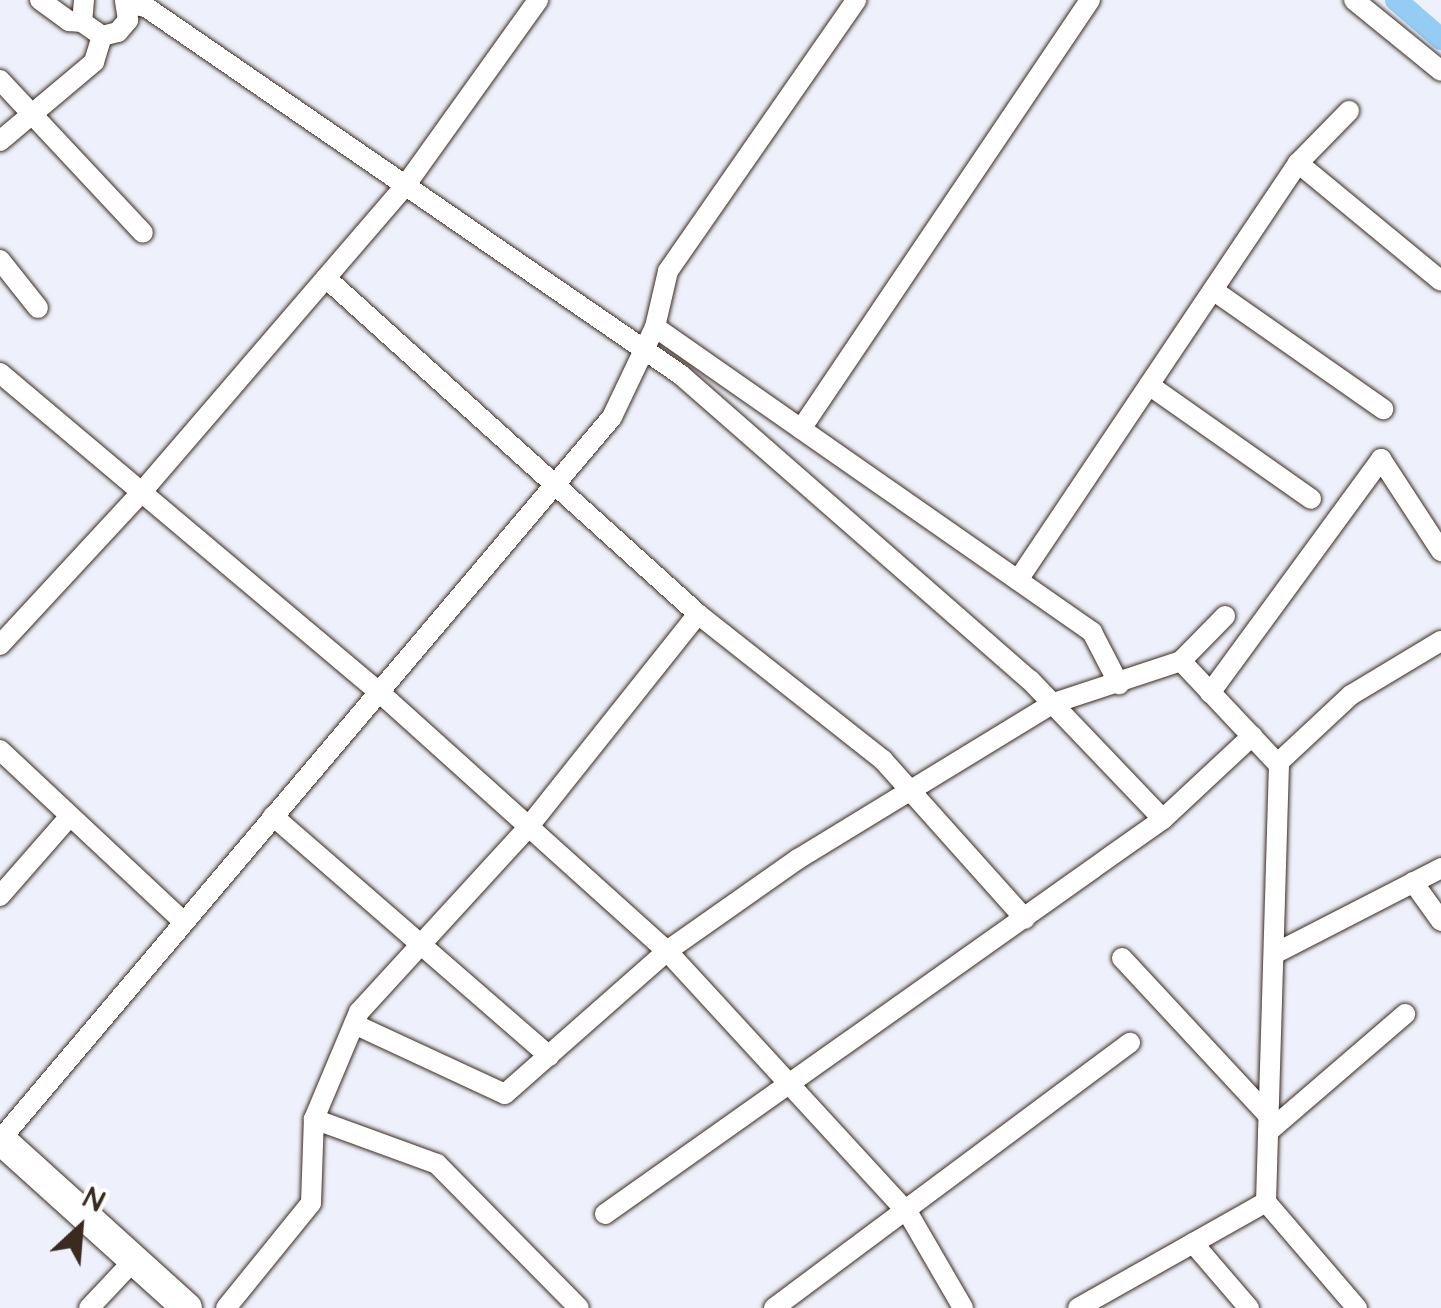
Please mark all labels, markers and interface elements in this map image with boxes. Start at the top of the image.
north arrow [30,1178,130,1278]
text: N [77,1179,110,1222]

